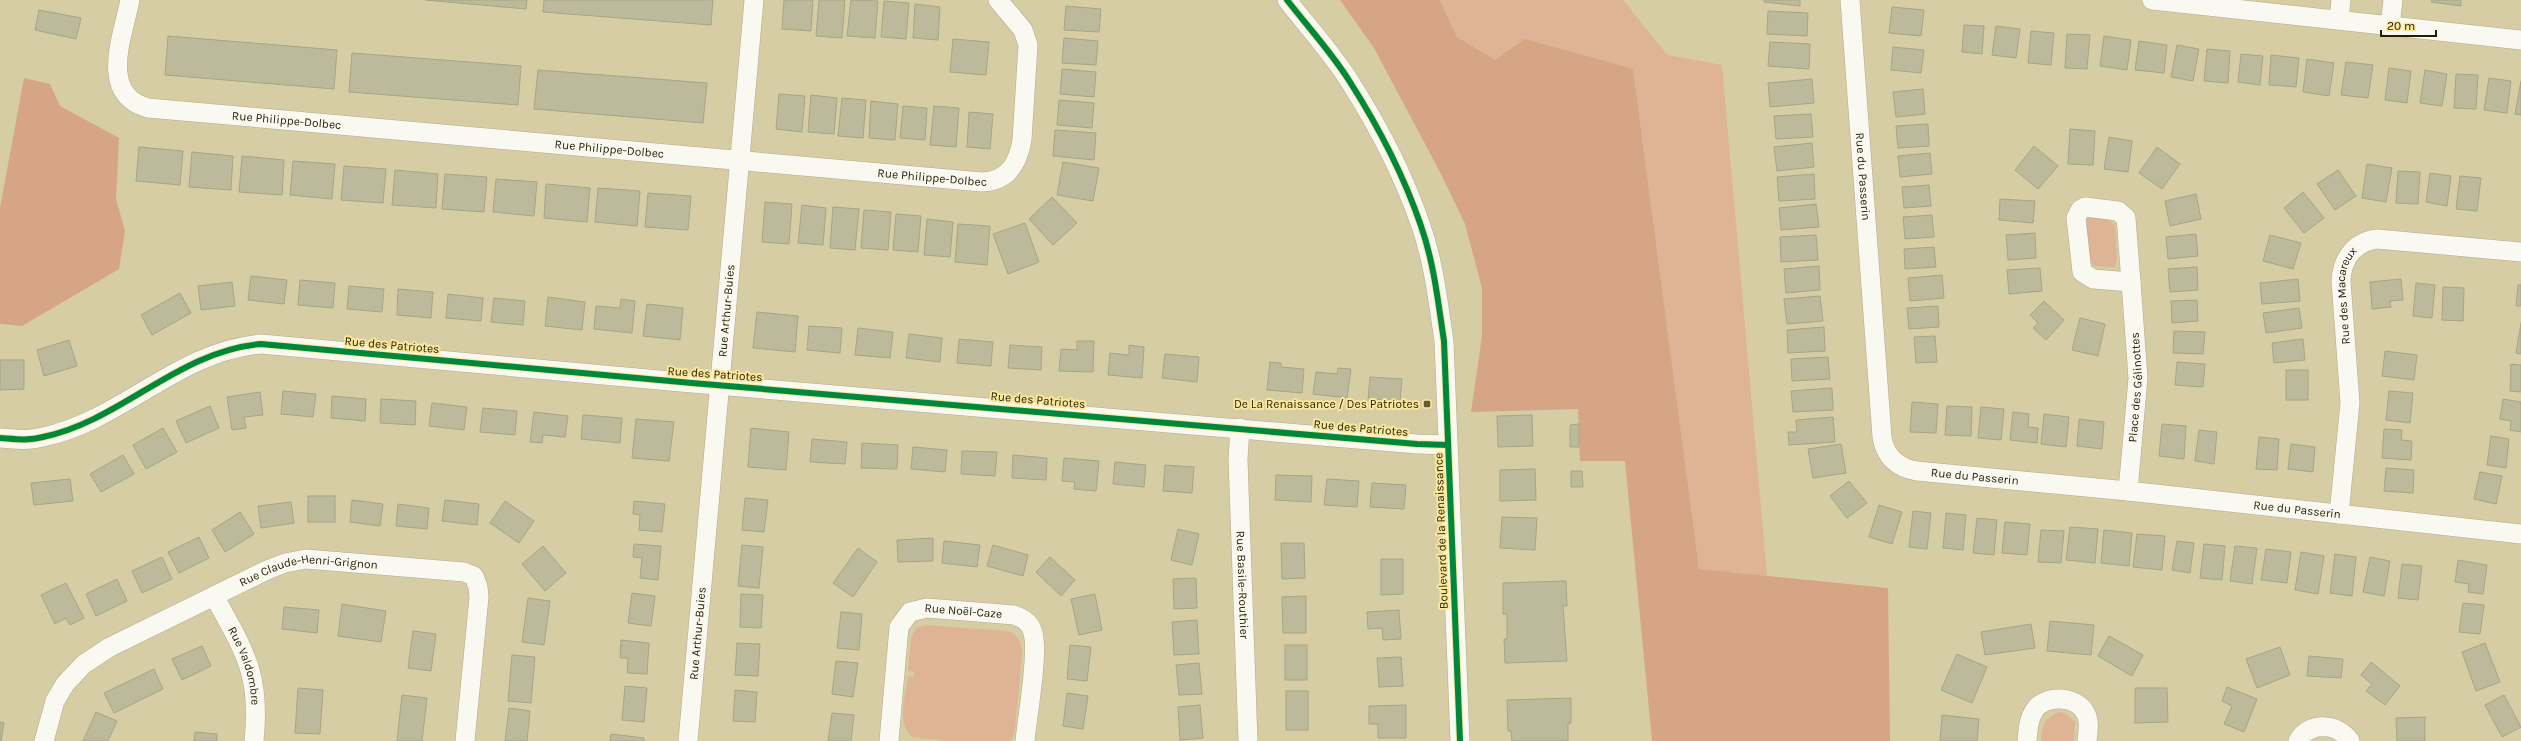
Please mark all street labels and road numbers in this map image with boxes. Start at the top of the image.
street label: Rue Philippe-Dolbec [231,108,342,132]
street label: Rue du Passerin [1853,132,1873,221]
street label: Rue Philippe-Dolbec [554,137,665,161]
street label: Rue Philippe-Dolbec [877,166,987,189]
street label: Rue des Macareux [2334,244,2360,345]
street label: Rue Arthur-Buies [715,264,737,358]
street label: Place des Gélinottes [2125,332,2145,443]
street label: Rue des Patriotes [344,334,440,356]
street label: Rue des Patriotes [667,364,763,384]
street label: Rue des Patriotes [990,389,1086,411]
street label: Rue des Patriotes [1313,417,1409,439]
street label: Boulevard de la Renaissance [1431,453,1451,609]
street label: Rue du Passerin [1930,465,2019,488]
street label: Rue du Passerin [2253,498,2342,521]
street label: Rue Basile-Routhier [1234,530,1251,640]
street label: Rue Claude-Henri-Grignon [237,552,378,590]
street label: Rue Arthur-Buies [686,586,709,681]
street label: Rue Noël-Caze [924,601,1003,621]
street label: Rue Valdombre [225,624,262,706]

